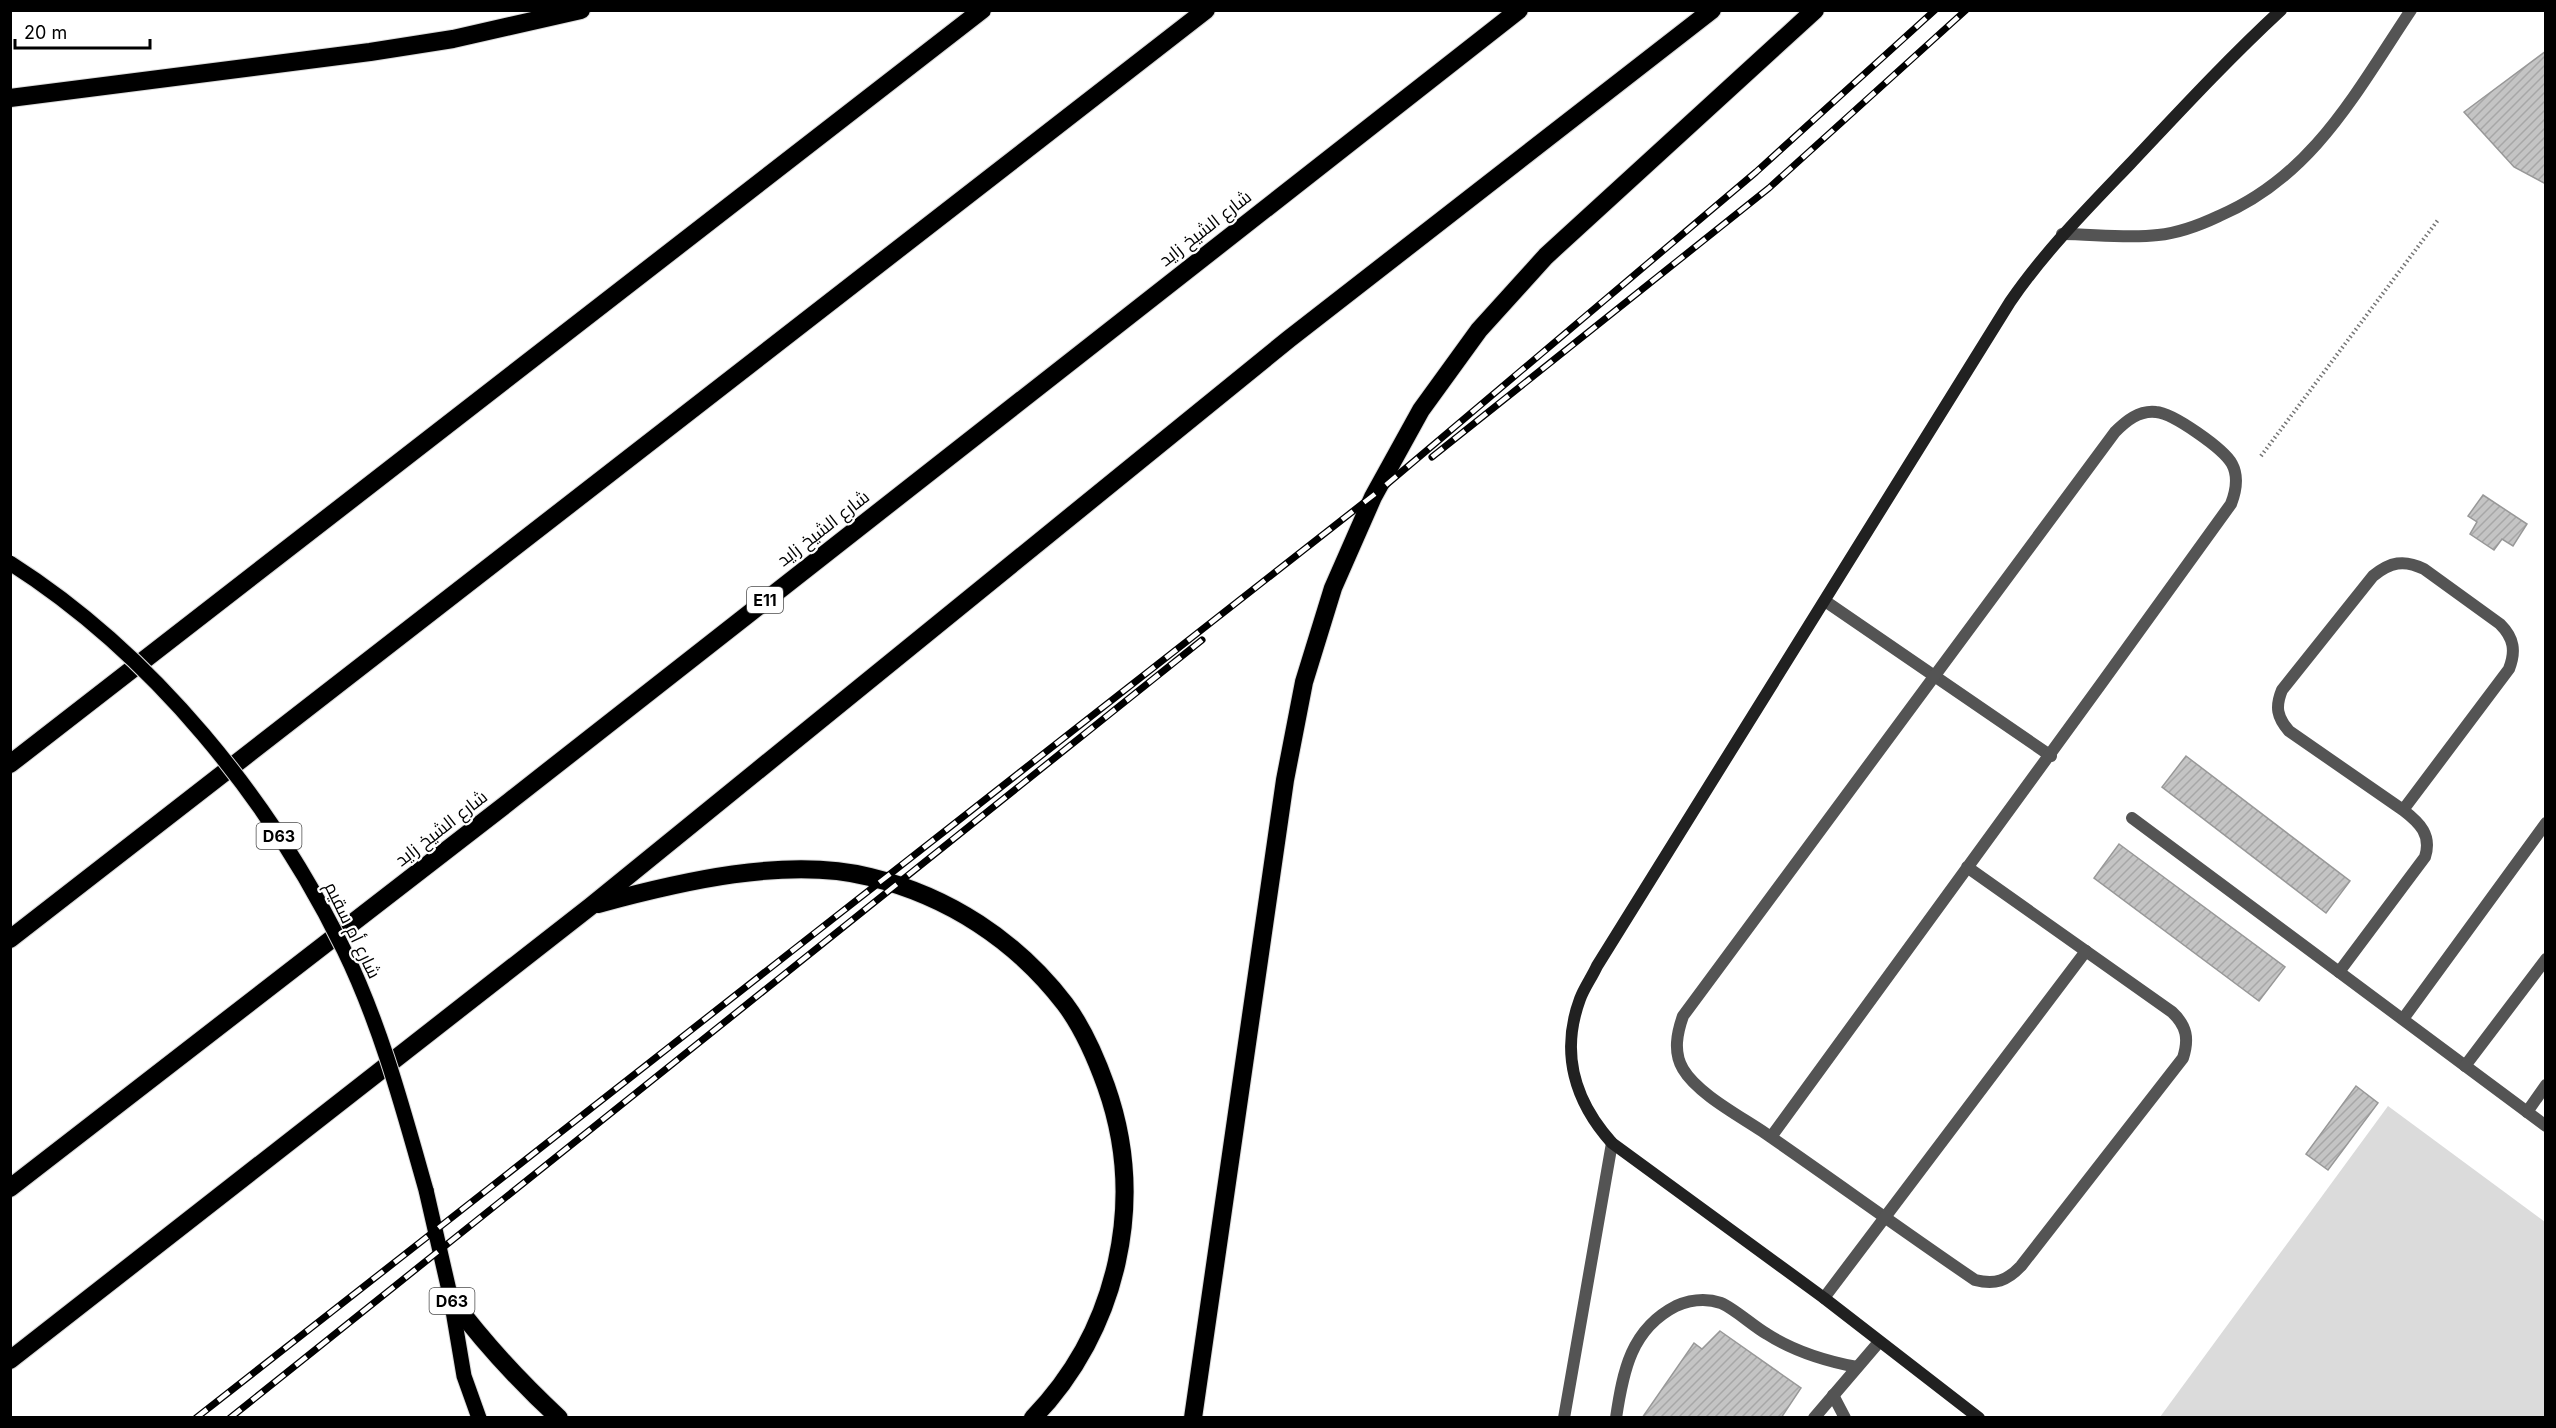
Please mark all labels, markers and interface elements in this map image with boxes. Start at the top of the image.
scale bar [15,12,150,50]
text: 20 m [24,22,67,43]
street label: شارع الشيخ زايد [1155,186,1256,272]
street label: شارع الشيخ زايد [773,486,874,572]
road number: E11 [747,587,783,613]
street label: شارع الشيخ زايد [391,786,492,872]
road number: D63 [256,823,302,849]
street label: شارع أم سقيم [319,878,385,983]
road number: D63 [430,1288,474,1314]

